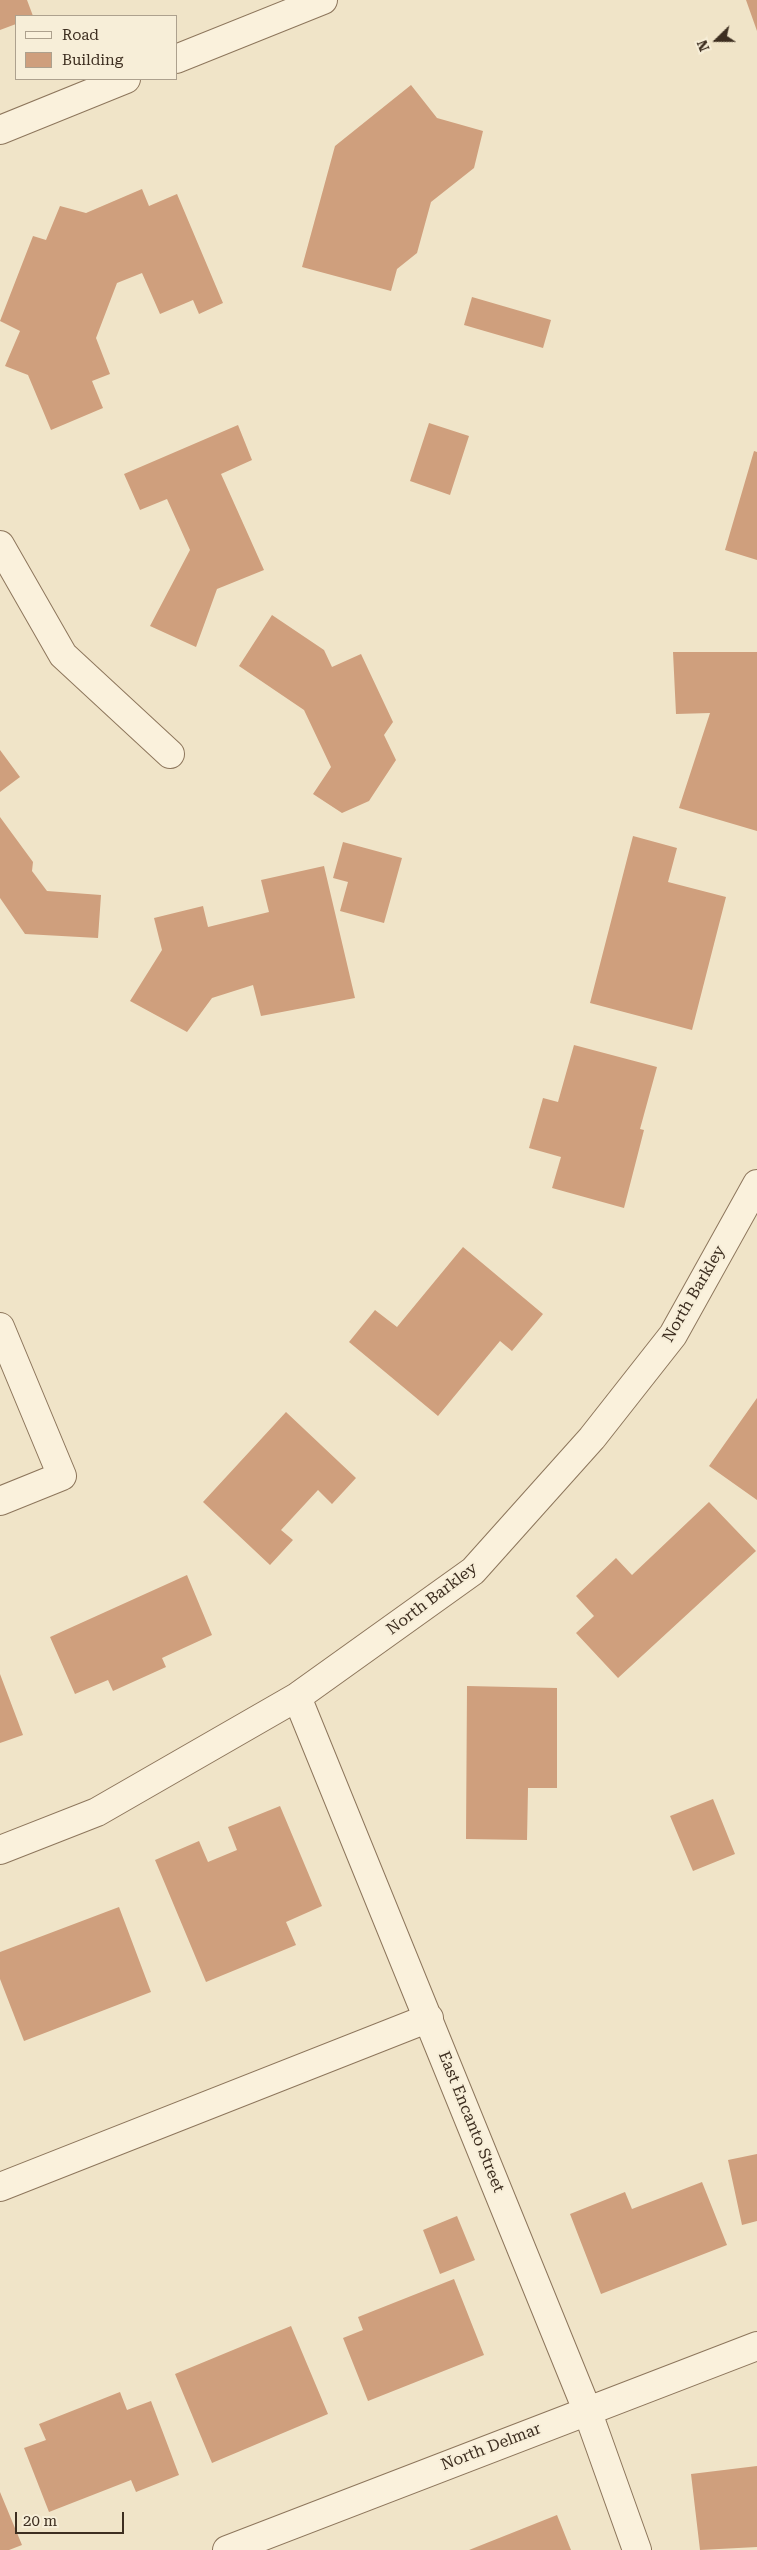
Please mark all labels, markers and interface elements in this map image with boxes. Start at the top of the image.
legend [15,15,178,80]
north arrow [692,15,742,65]
text: Road [62,26,99,44]
text: N [694,38,713,54]
text: Building [62,51,123,69]
street label: North Barkley [659,1242,729,1346]
street label: North Barkley [383,1559,481,1639]
street label: East Encanto Street [434,2049,508,2195]
street label: North Delmar [438,2419,544,2475]
scale bar [18,2502,126,2534]
text: 20 m [23,2512,57,2530]

